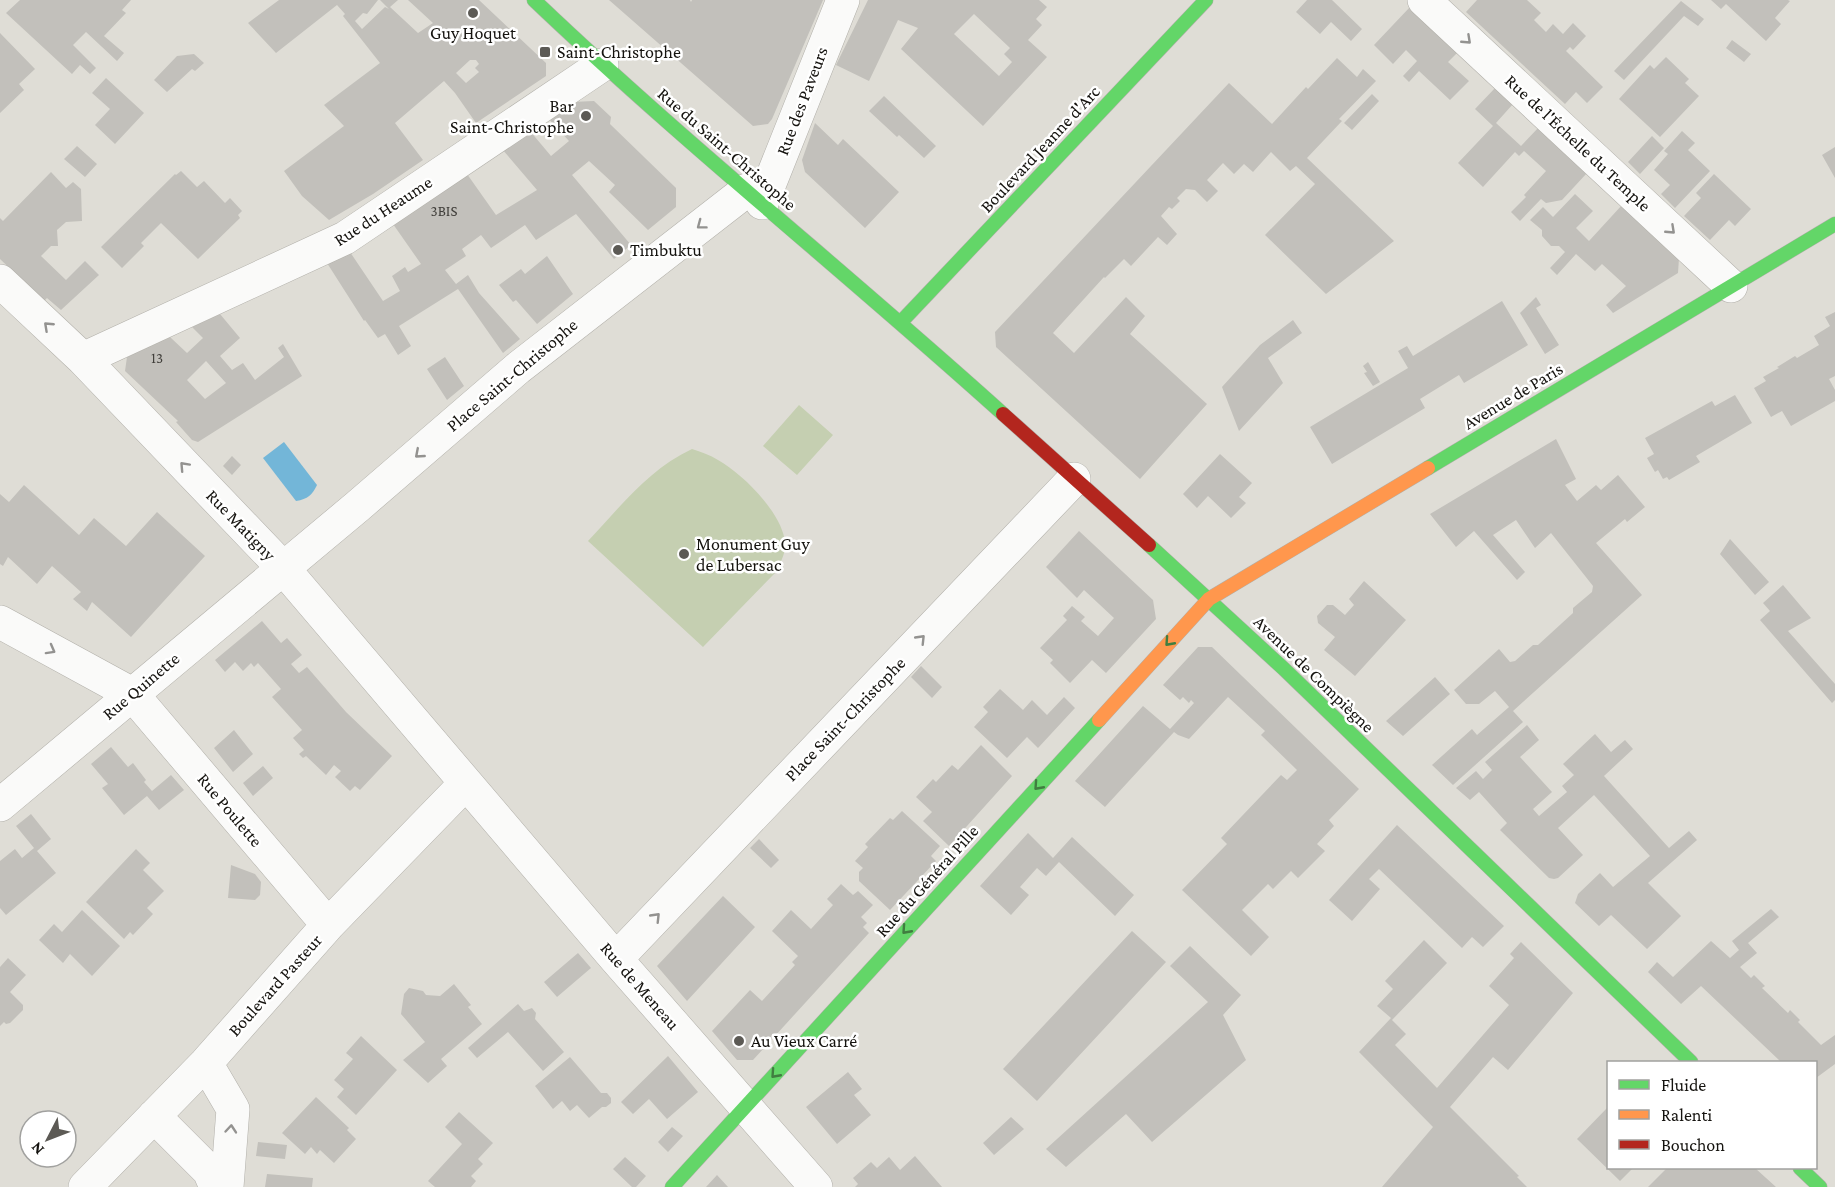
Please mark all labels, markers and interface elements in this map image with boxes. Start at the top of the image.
marker: Guy Hoquet [466,6,480,20]
place label: Guy Hoquet [430,23,517,43]
one-way arrow [1460,33,1471,44]
place label: Saint-Christophe [557,42,681,62]
street label: Rue des Paveurs [772,44,832,158]
marker: Saint-Christophe [538,45,552,59]
street label: Rue de l'Échelle du Temple [1501,70,1655,216]
street label: Boulevard Jeanne d'Arc [976,81,1104,216]
street label: Rue du Saint-Christophe [654,83,800,215]
place label: Bar Saint-Christophe [450,96,575,137]
marker: Bar Saint-Christophe [579,109,593,123]
street label: Rue du Heaume [330,172,436,250]
house number: 3BIS [431,203,457,219]
one-way arrow [696,218,707,229]
one-way arrow [1664,223,1675,234]
place label: Timbuktu [630,240,702,260]
marker: Timbuktu [611,243,625,257]
street label: Place Saint-Christophe [443,314,582,436]
one-way arrow [44,322,55,333]
house number: 13 [151,350,163,366]
street label: Avenue de Paris [1460,358,1566,434]
one-way arrow [415,447,426,458]
one-way arrow [180,462,191,472]
street label: Rue Matigny [202,485,280,565]
place label: Monument Guy de Lubersac [696,534,810,575]
marker: Monument Guy de Lubersac [677,547,691,561]
street label: Avenue de Compiègne [1250,611,1378,737]
one-way arrow [914,635,925,646]
one-way arrow [1165,636,1176,646]
one-way arrow [45,643,56,655]
street label: Rue Quinette [98,648,184,724]
street label: Place Saint-Christophe [781,653,909,785]
street label: Rue Poulette [193,769,267,851]
one-way arrow [1034,780,1045,790]
street label: Rue du Général Pille [872,821,982,941]
one-way arrow [649,913,660,924]
one-way arrow [902,923,913,934]
street label: Boulevard Pasteur [224,930,326,1040]
street label: Rue de Meneau [596,938,684,1034]
place label: Au Vieux Carré [751,1031,857,1051]
marker: Au Vieux Carré [732,1034,746,1048]
legend [1607,1061,1817,1169]
one-way arrow [771,1067,782,1078]
text: Fluide [1661,1075,1706,1095]
text: Ralenti [1661,1105,1712,1125]
north arrow [18,1109,78,1169]
one-way arrow [225,1124,238,1133]
text: Bouchon [1661,1135,1725,1155]
text: N [27,1139,47,1158]

